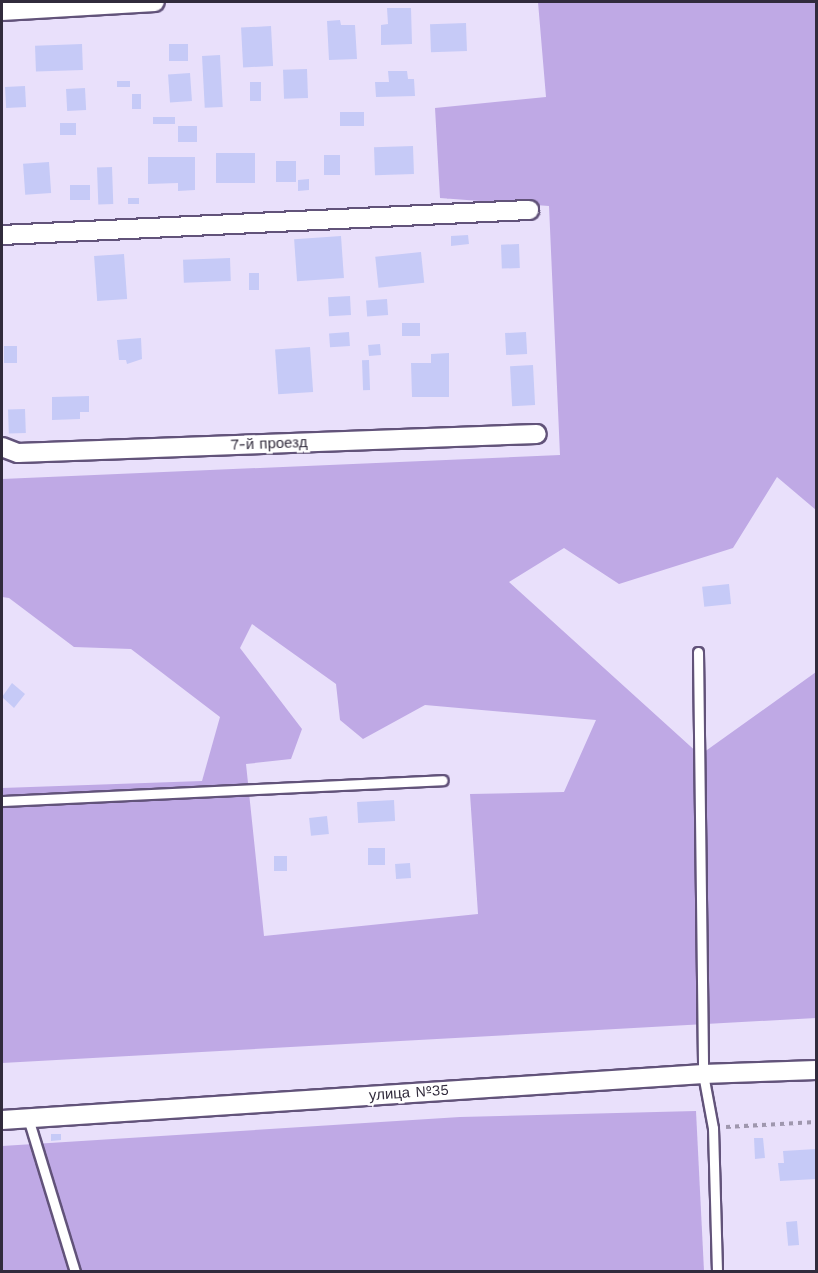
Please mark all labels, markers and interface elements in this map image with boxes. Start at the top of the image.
street label: 7-й проезд [230,434,308,454]
street label: улица №35 [368,1081,450,1105]

